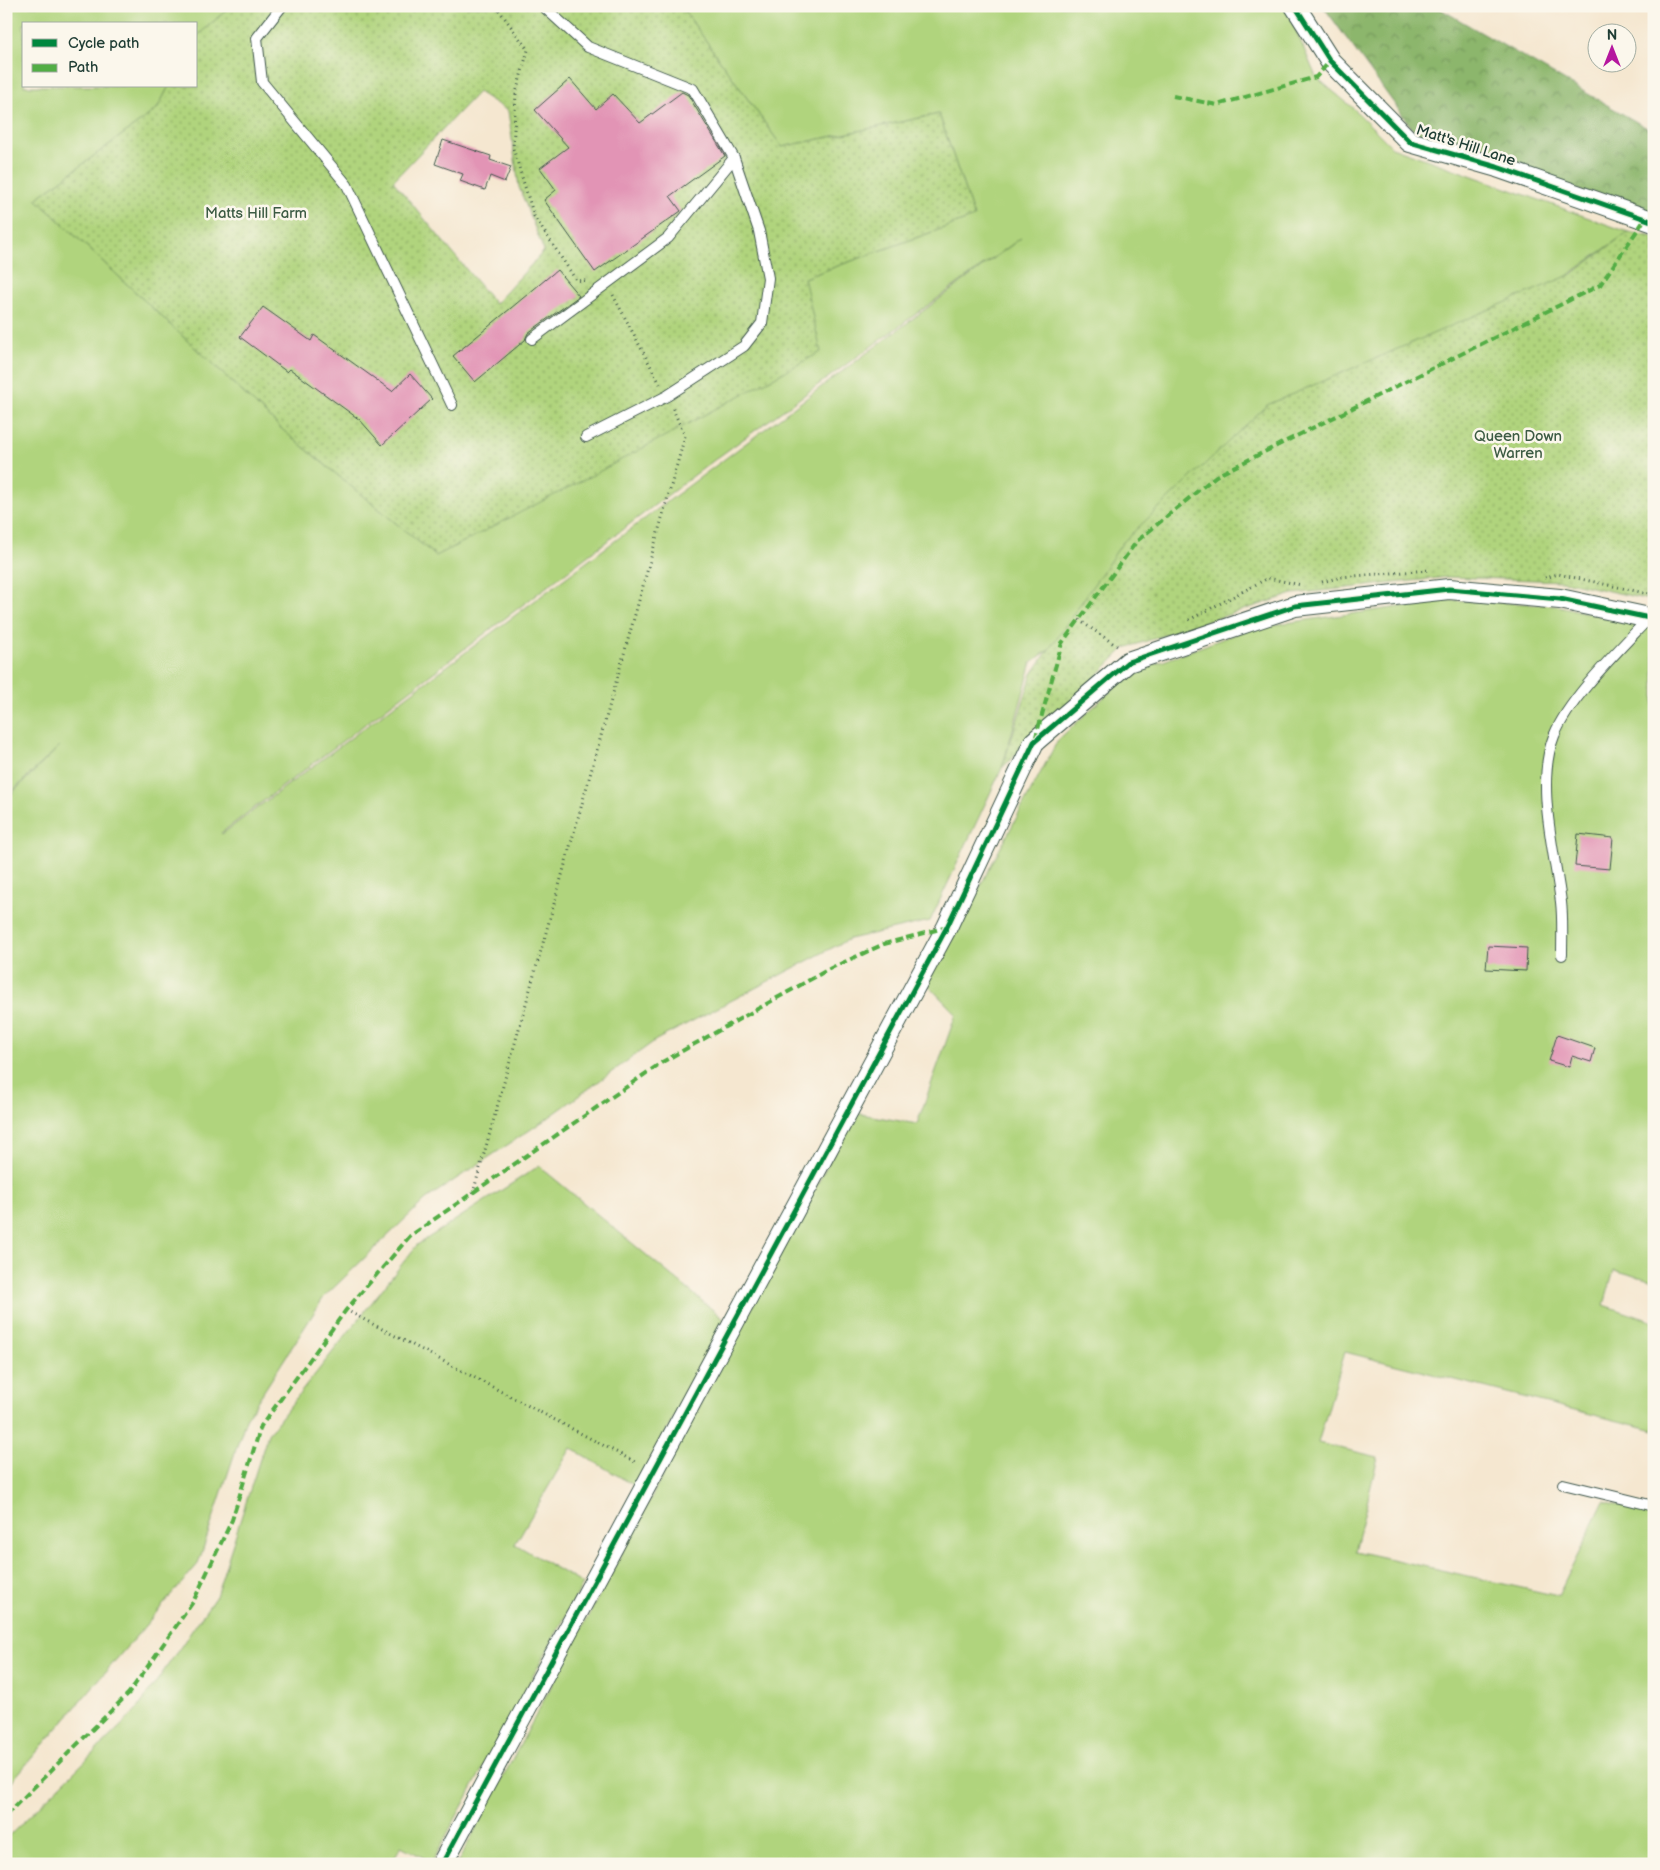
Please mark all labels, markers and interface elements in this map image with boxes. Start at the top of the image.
legend [22,22,198,88]
north arrow [1588,22,1638,72]
text: N [1607,27,1617,44]
text: Cycle path [68,34,139,53]
text: Path [68,58,98,77]
street label: Matt's Hill Lane [1414,120,1518,171]
park label: Matts Hill Farm [205,204,307,223]
park label: Queen Down Warren [1474,427,1562,463]

